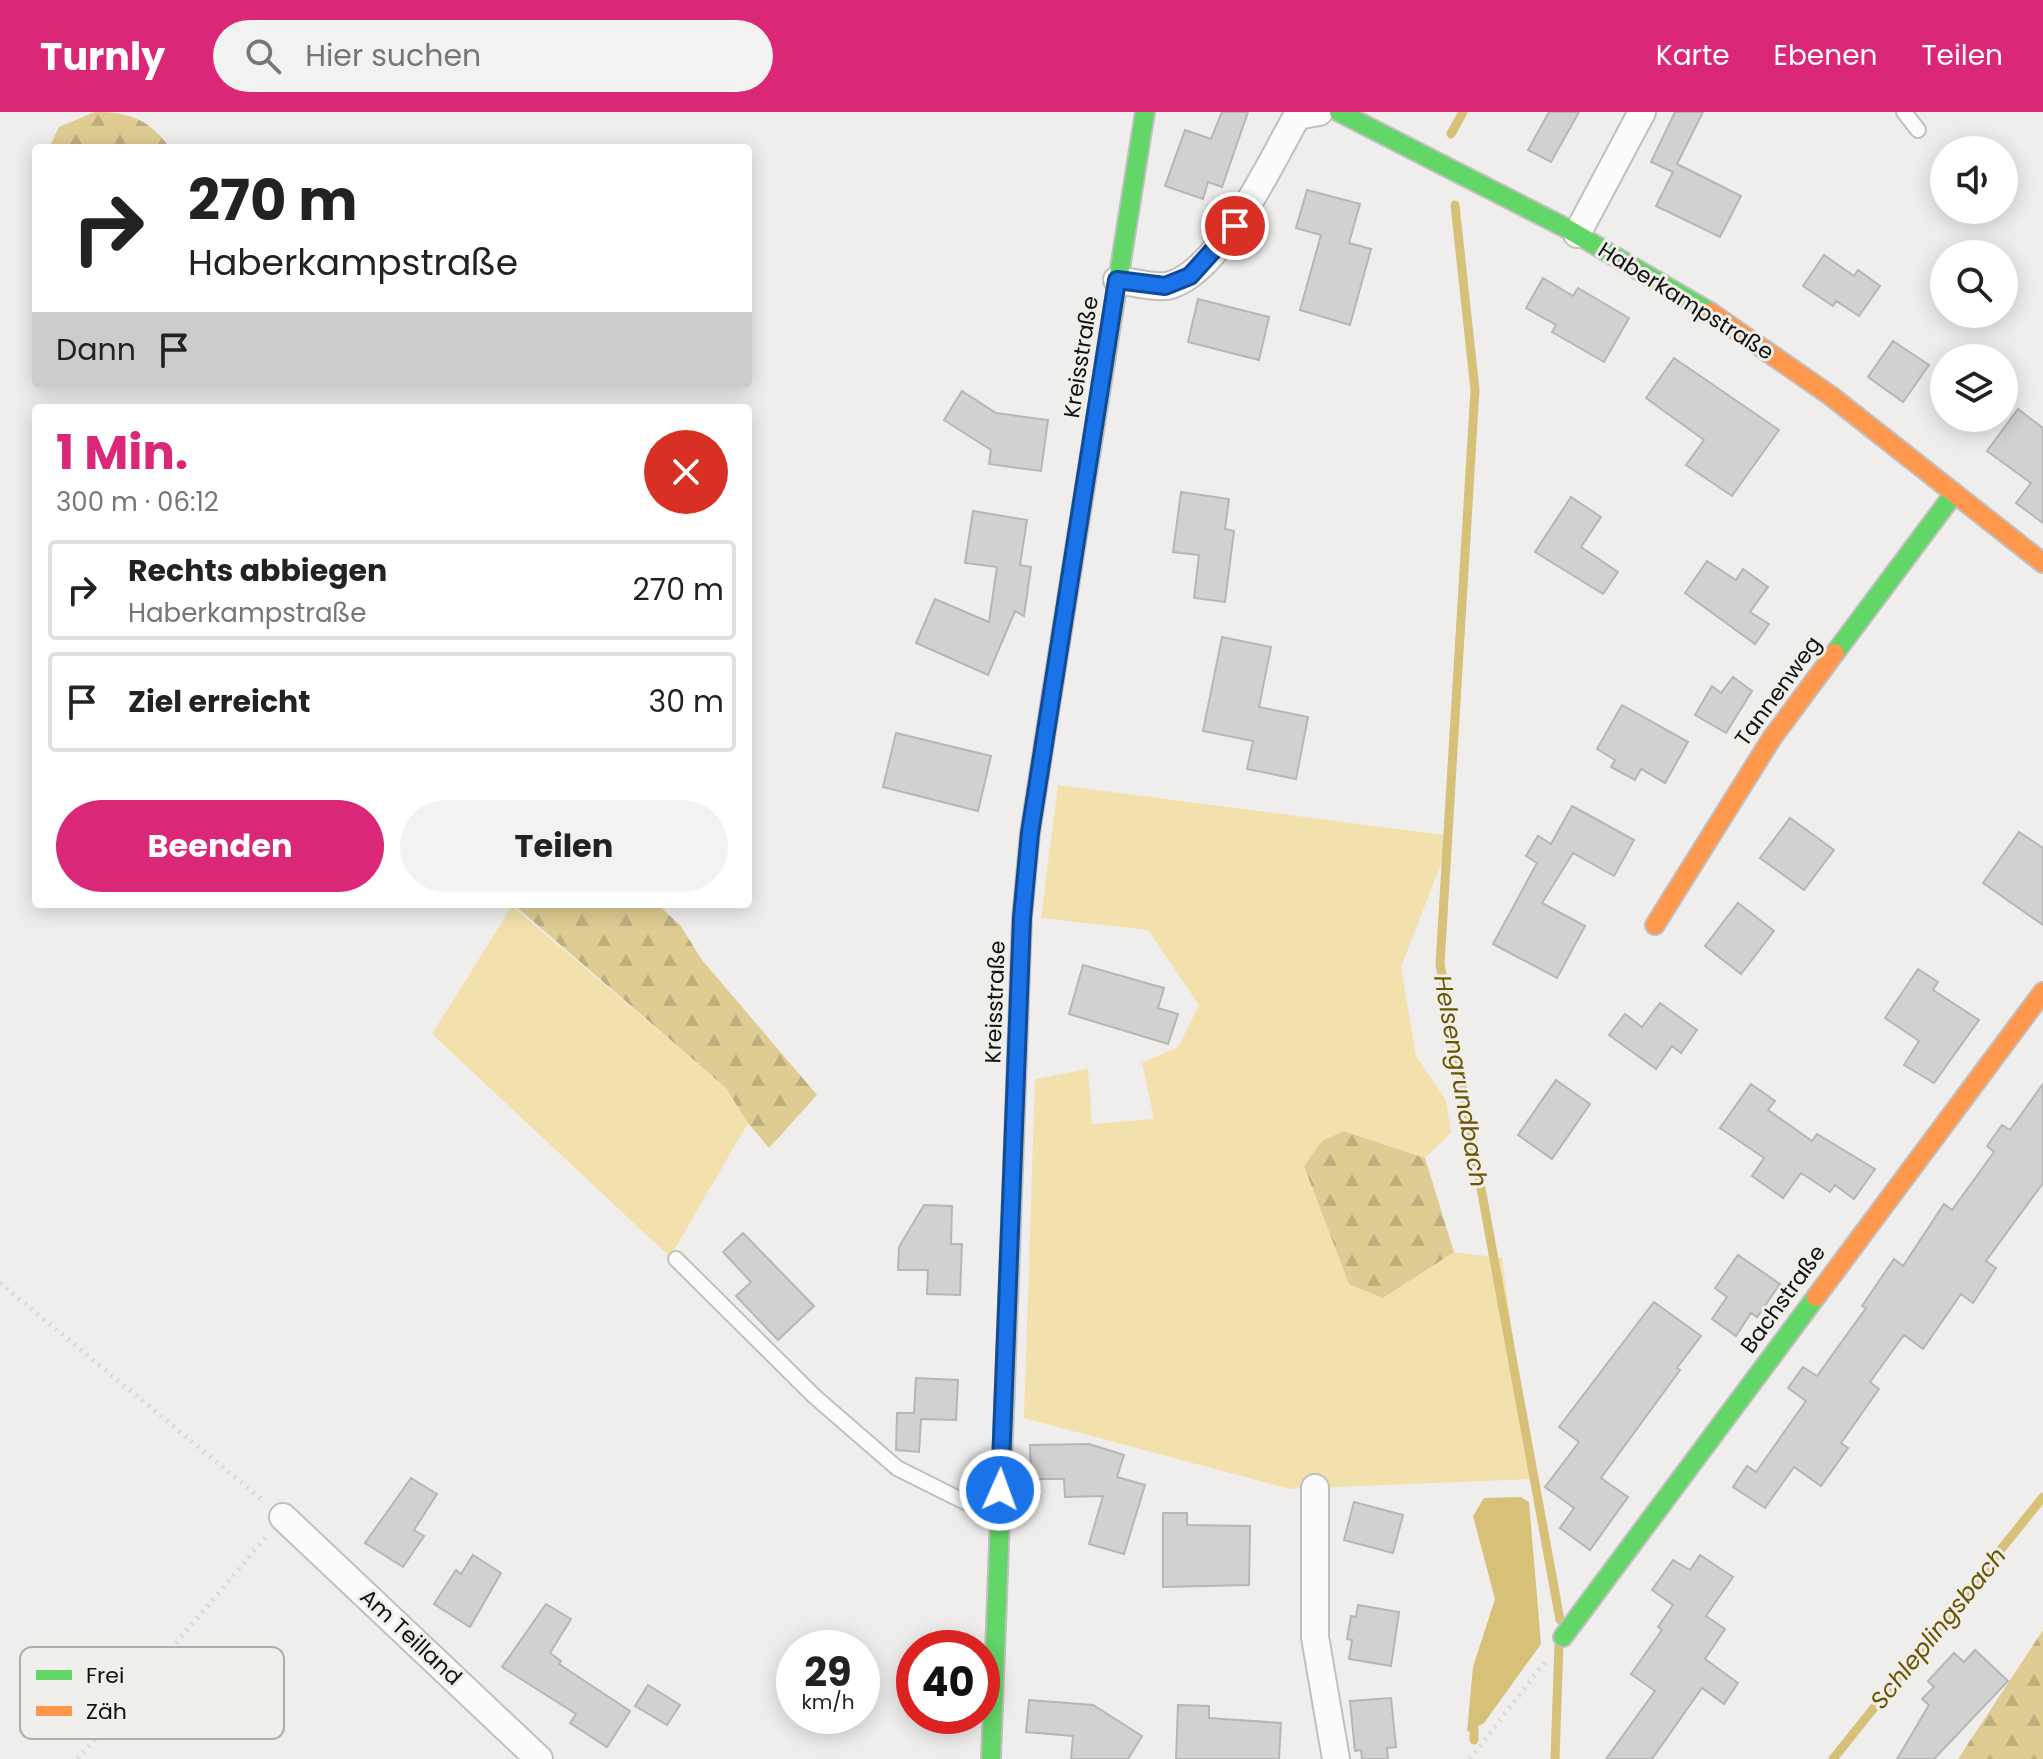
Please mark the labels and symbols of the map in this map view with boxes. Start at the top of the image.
pin [1201,192,1269,260]
street label: Haberkampstraße [1592,234,1780,368]
street label: Kreisstraße [1056,294,1106,420]
street label: Tannenweg [1727,630,1829,752]
street label: Kreisstraße [977,940,1013,1064]
water label: Helsengrundbach [1426,972,1496,1190]
street label: Bachstraße [1733,1239,1833,1359]
position arrow [958,1448,1042,1532]
water label: Schleplingsbach [1862,1540,2014,1716]
street label: Am Teilland [353,1582,469,1692]
speed limit sign: 40 [896,1630,1000,1734]
legend [20,1647,284,1739]
text: Frei [86,1660,124,1691]
text: Zäh [86,1696,127,1727]

